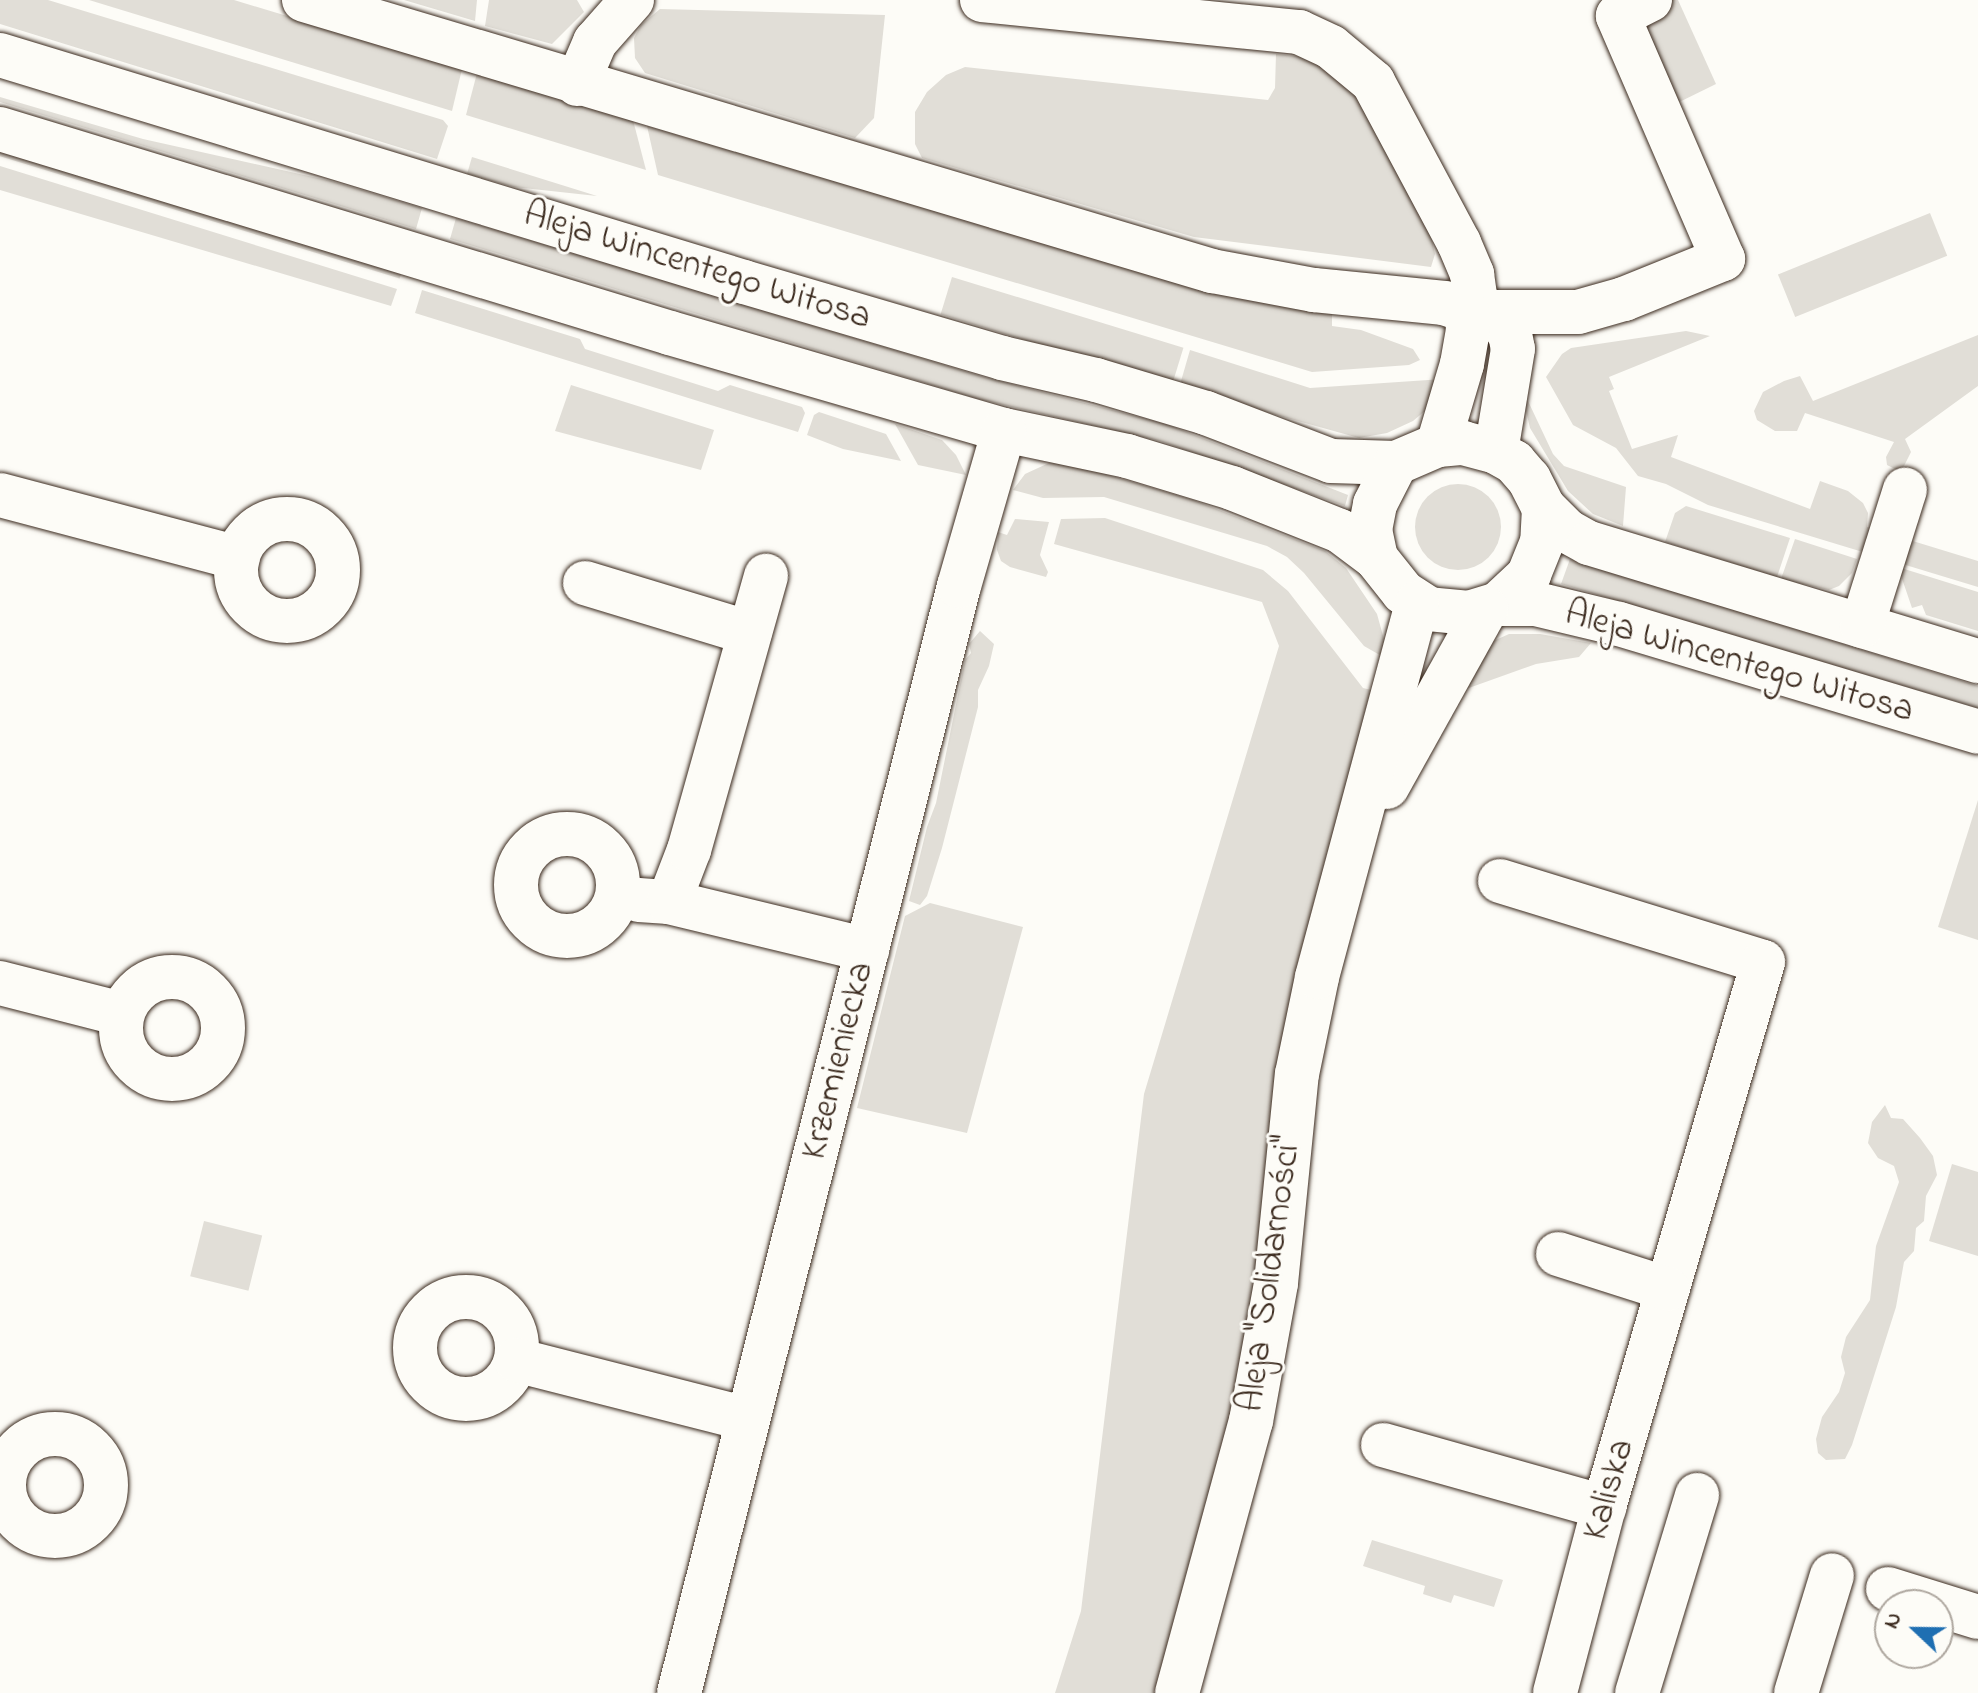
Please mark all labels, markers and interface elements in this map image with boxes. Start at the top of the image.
street label: Aleja Wincentego Witosa [518,194,876,340]
street label: Aleja Wincentego Witosa [1560,593,1918,733]
street label: Krzemieniecka [794,958,884,1164]
street label: Aleja "Solidarności" [1230,1133,1312,1415]
street label: Kaliska [1575,1435,1645,1545]
north arrow [1874,1589,1954,1669]
text: N [1876,1608,1911,1634]

